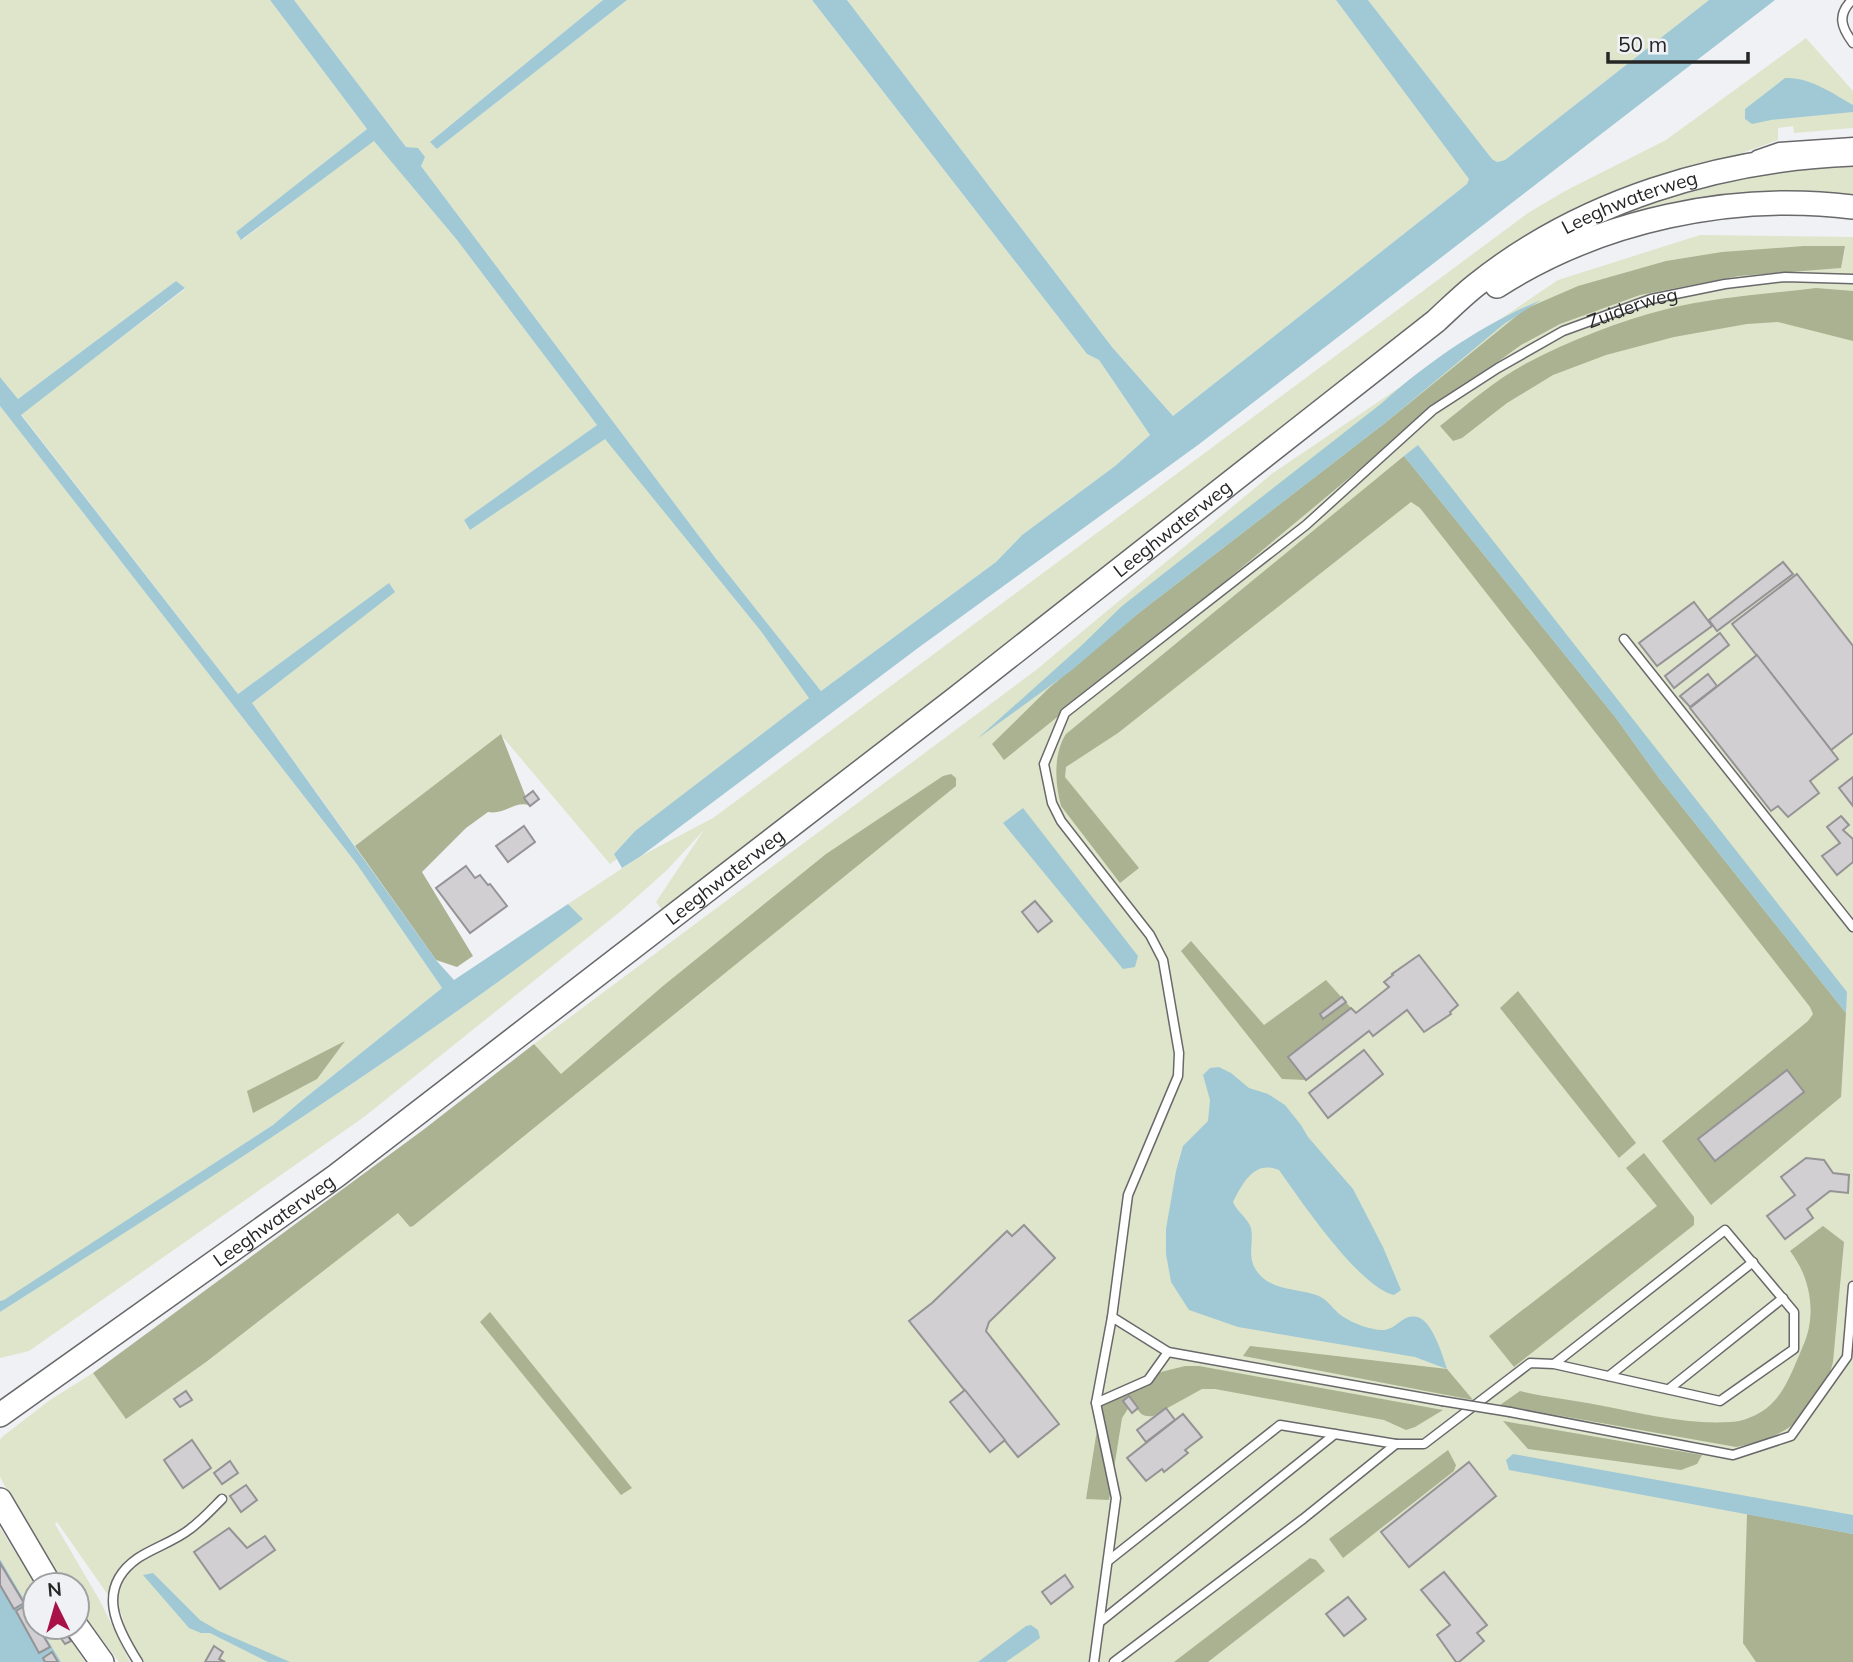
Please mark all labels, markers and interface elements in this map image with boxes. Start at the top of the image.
scale bar [1608,21,1748,65]
text: 50 m [1618,31,1667,57]
street label: Leeghwaterweg [1557,165,1700,239]
street label: Zuiderweg [1584,282,1680,333]
street label: Leeghwaterweg [1108,474,1236,582]
street label: Leeghwaterweg [660,823,789,930]
street label: Leeghwaterweg [208,1169,339,1272]
north arrow [21,1571,91,1641]
text: N [46,1576,63,1602]

